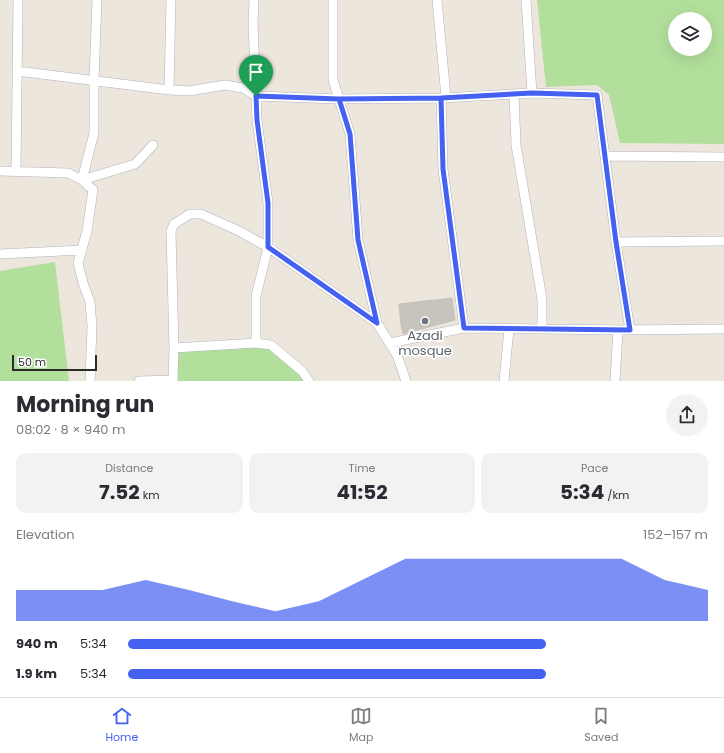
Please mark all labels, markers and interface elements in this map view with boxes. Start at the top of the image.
map controls [668,12,712,56]
button: layers [668,12,712,56]
pin [239,55,273,96]
icon: arrive [245,61,267,83]
marker: Azadi mosque [420,316,430,326]
place label: Azadi mosque [398,326,452,360]
scale bar [12,353,97,372]
text: 50 m [18,354,46,370]
text: Morning run [16,389,154,420]
button: share [666,394,708,436]
text: 08:02 · 8 × 940 m [16,420,125,439]
text: Distance [105,460,153,476]
text: Time [349,460,375,476]
text: Pace [581,460,608,476]
text: 7.52 [99,478,140,506]
text: 41:52 [336,478,388,506]
text: 5:34 [560,478,604,506]
text: km [140,487,160,503]
text: /km [604,487,629,503]
text: Elevation [16,525,75,544]
text: 152–157 m [643,525,708,544]
text: 940 m [16,634,58,653]
text: 5:34 [80,634,107,653]
text: 1.9 km [16,664,57,683]
text: 5:34 [80,664,107,683]
tab: Home [105,705,138,746]
tab: Map [349,705,373,746]
tab: Saved [584,705,619,746]

